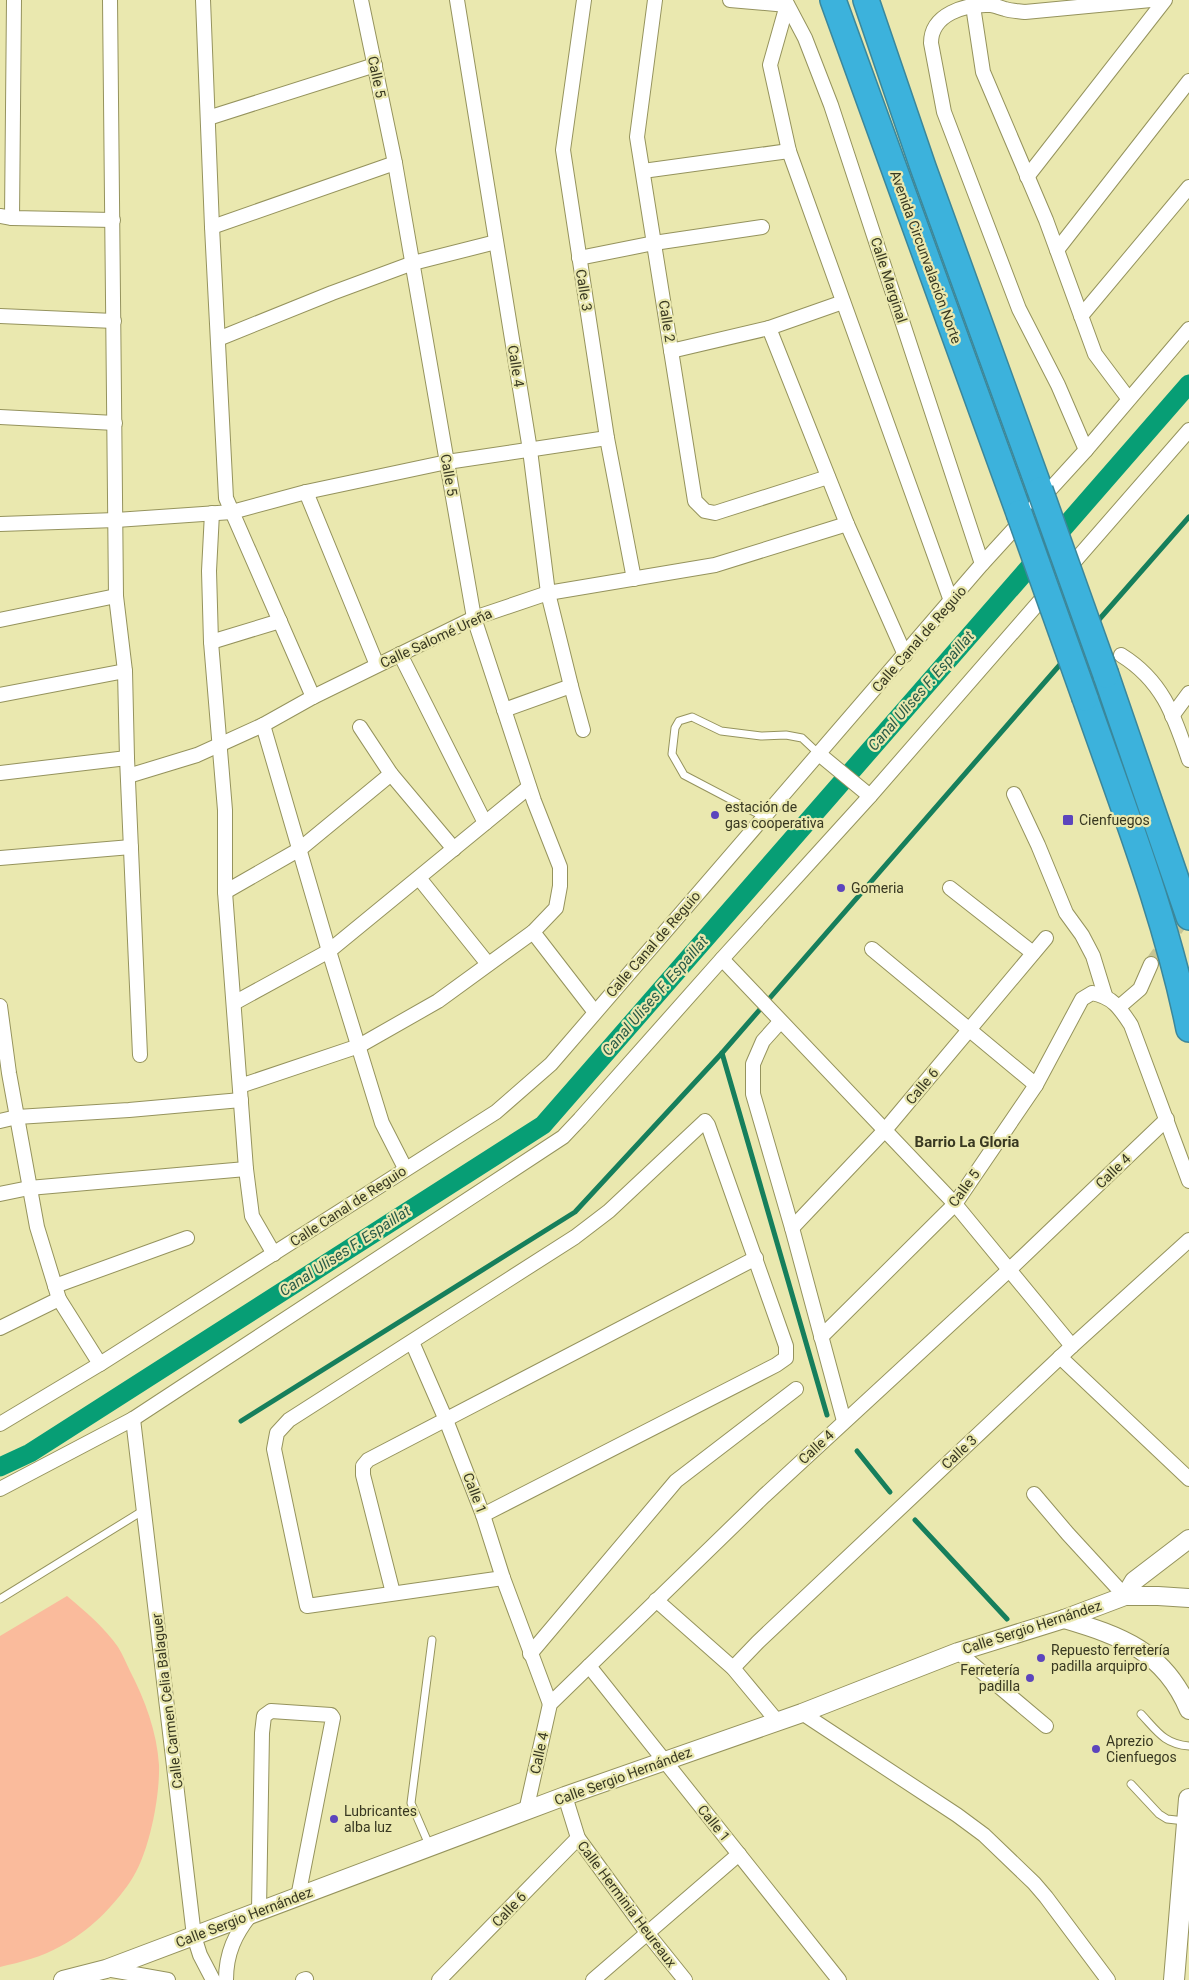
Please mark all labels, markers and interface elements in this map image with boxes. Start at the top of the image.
street label: Calle 5 [365,55,389,99]
street label: Avenida Circunvalación Norte [887,168,965,346]
street label: Calle Marginal [868,235,910,325]
street label: Calle 3 [573,268,595,312]
street label: Calle 2 [656,299,678,343]
street label: Calle 4 [505,344,527,388]
street label: Calle 5 [437,453,461,497]
street label: Calle Canal de Reguio [869,583,969,695]
street label: Calle Salomé Ureña [378,605,494,671]
water label: Canal Ulises F. Espaillat [864,627,978,754]
place label: estación de gas cooperativa [725,799,824,831]
marker: estación de gas cooperativa [709,809,721,821]
place label: Cienfuegos [1079,812,1150,828]
marker: Cienfuegos [1061,813,1075,827]
place label: Gomeria [851,880,904,896]
marker: Gomeria [835,882,847,894]
street label: Calle Canal de Reguio [603,888,703,1000]
water label: Canal Ulises F. Espaillat [598,932,712,1059]
street label: Calle 6 [902,1065,942,1107]
district label: Barrio La Gloria [915,1133,1019,1151]
street label: Calle 4 [1092,1150,1134,1191]
street label: Calle Canal de Reguio [287,1162,409,1250]
street label: Calle 5 [945,1166,983,1210]
water label: Canal Ulises F. Espaillat [276,1202,414,1300]
street label: Calle 4 [795,1427,837,1467]
street label: Calle 3 [938,1432,980,1472]
street label: Calle 1 [460,1470,490,1516]
street label: Calle Sergio Hernández [961,1597,1103,1657]
street label: Calle Carmen Celia Balaguer [148,1612,186,1789]
place label: Repuesto ferretería padilla arquipro [1051,1642,1170,1674]
marker: Repuesto ferretería padilla arquipro [1035,1652,1047,1664]
place label: Ferretería padilla [960,1662,1020,1694]
marker: Ferretería padilla [1024,1672,1036,1684]
street label: Calle 4 [527,1731,551,1775]
place label: Aprezio Cienfuegos [1106,1733,1177,1765]
marker: Aprezio Cienfuegos [1090,1743,1102,1755]
street label: Calle Sergio Hernández [552,1744,694,1808]
street label: Calle 1 [694,1802,734,1844]
place label: Lubricantes alba luz [344,1803,417,1835]
marker: Lubricantes alba luz [328,1813,340,1825]
street label: Calle Herminia Heureaux [574,1838,680,1970]
street label: Calle Sergio Hernández [173,1884,315,1950]
street label: Calle 6 [489,1888,530,1930]

